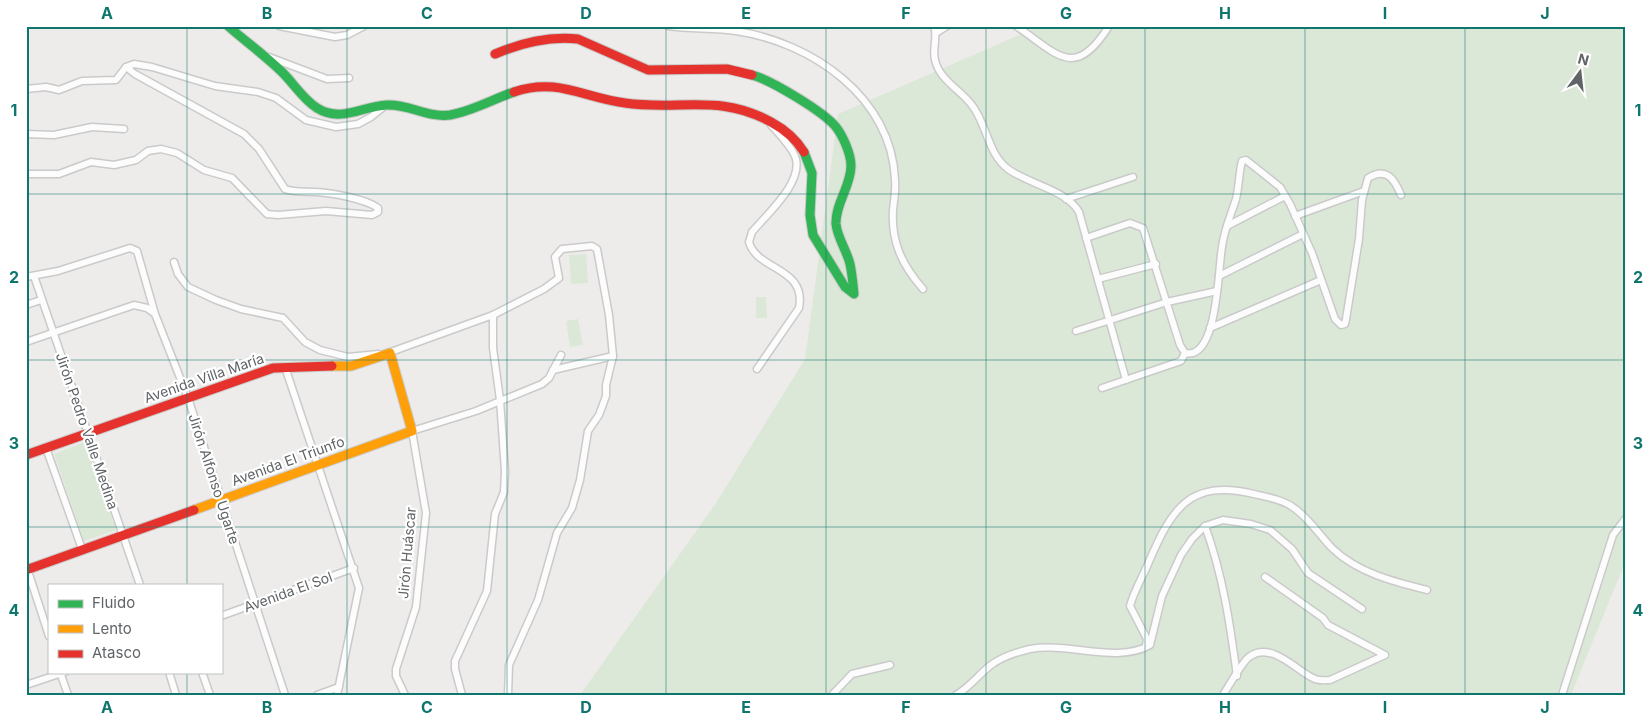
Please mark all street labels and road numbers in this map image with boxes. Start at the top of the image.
street label: Avenida Villa María [142,349,266,406]
street label: Jirón Pedro Valle Medina [53,350,122,511]
street label: Jirón Alfonso Ugarte [185,411,244,546]
street label: Avenida El Triunfo [229,432,347,489]
street label: Jirón Huáscar [394,506,419,600]
street label: Avenida El Sol [241,568,334,615]

